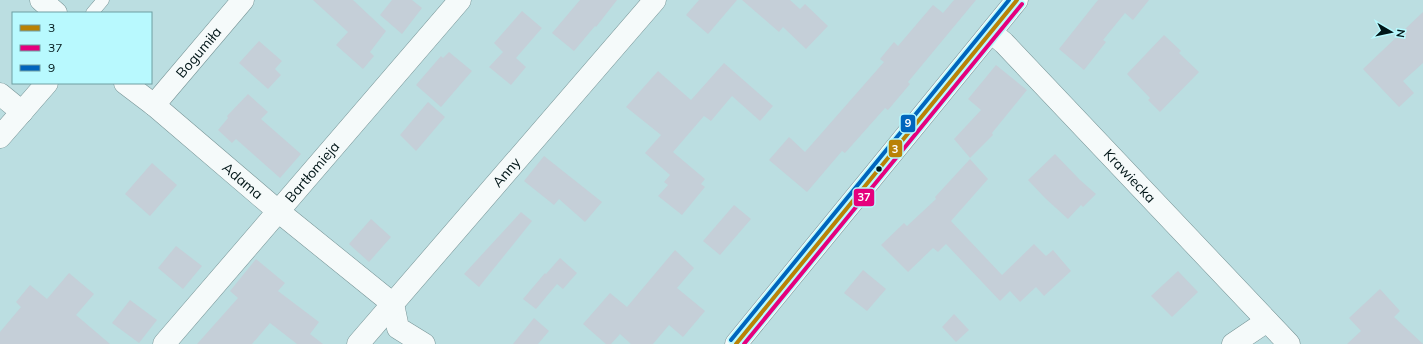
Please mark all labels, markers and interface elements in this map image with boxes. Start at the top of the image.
legend [12,12,152,84]
north arrow [1371,12,1411,52]
text: 3 [48,20,55,35]
street label: Bogumiła [172,23,225,82]
text: N [1393,28,1408,39]
text: 37 [48,40,62,55]
text: 9 [48,60,55,75]
line badge: 9 [900,114,916,133]
text: 9 [905,116,912,130]
street label: Bartłomieja [281,138,343,206]
line badge: 3 [888,139,903,158]
text: 3 [892,142,899,156]
street label: Krawiecka [1100,145,1160,207]
street label: Anny [488,153,525,191]
street label: Adama [219,158,267,203]
unlabelled marker [874,164,884,174]
line badge: 37 [853,188,875,207]
text: 37 [857,190,871,204]

